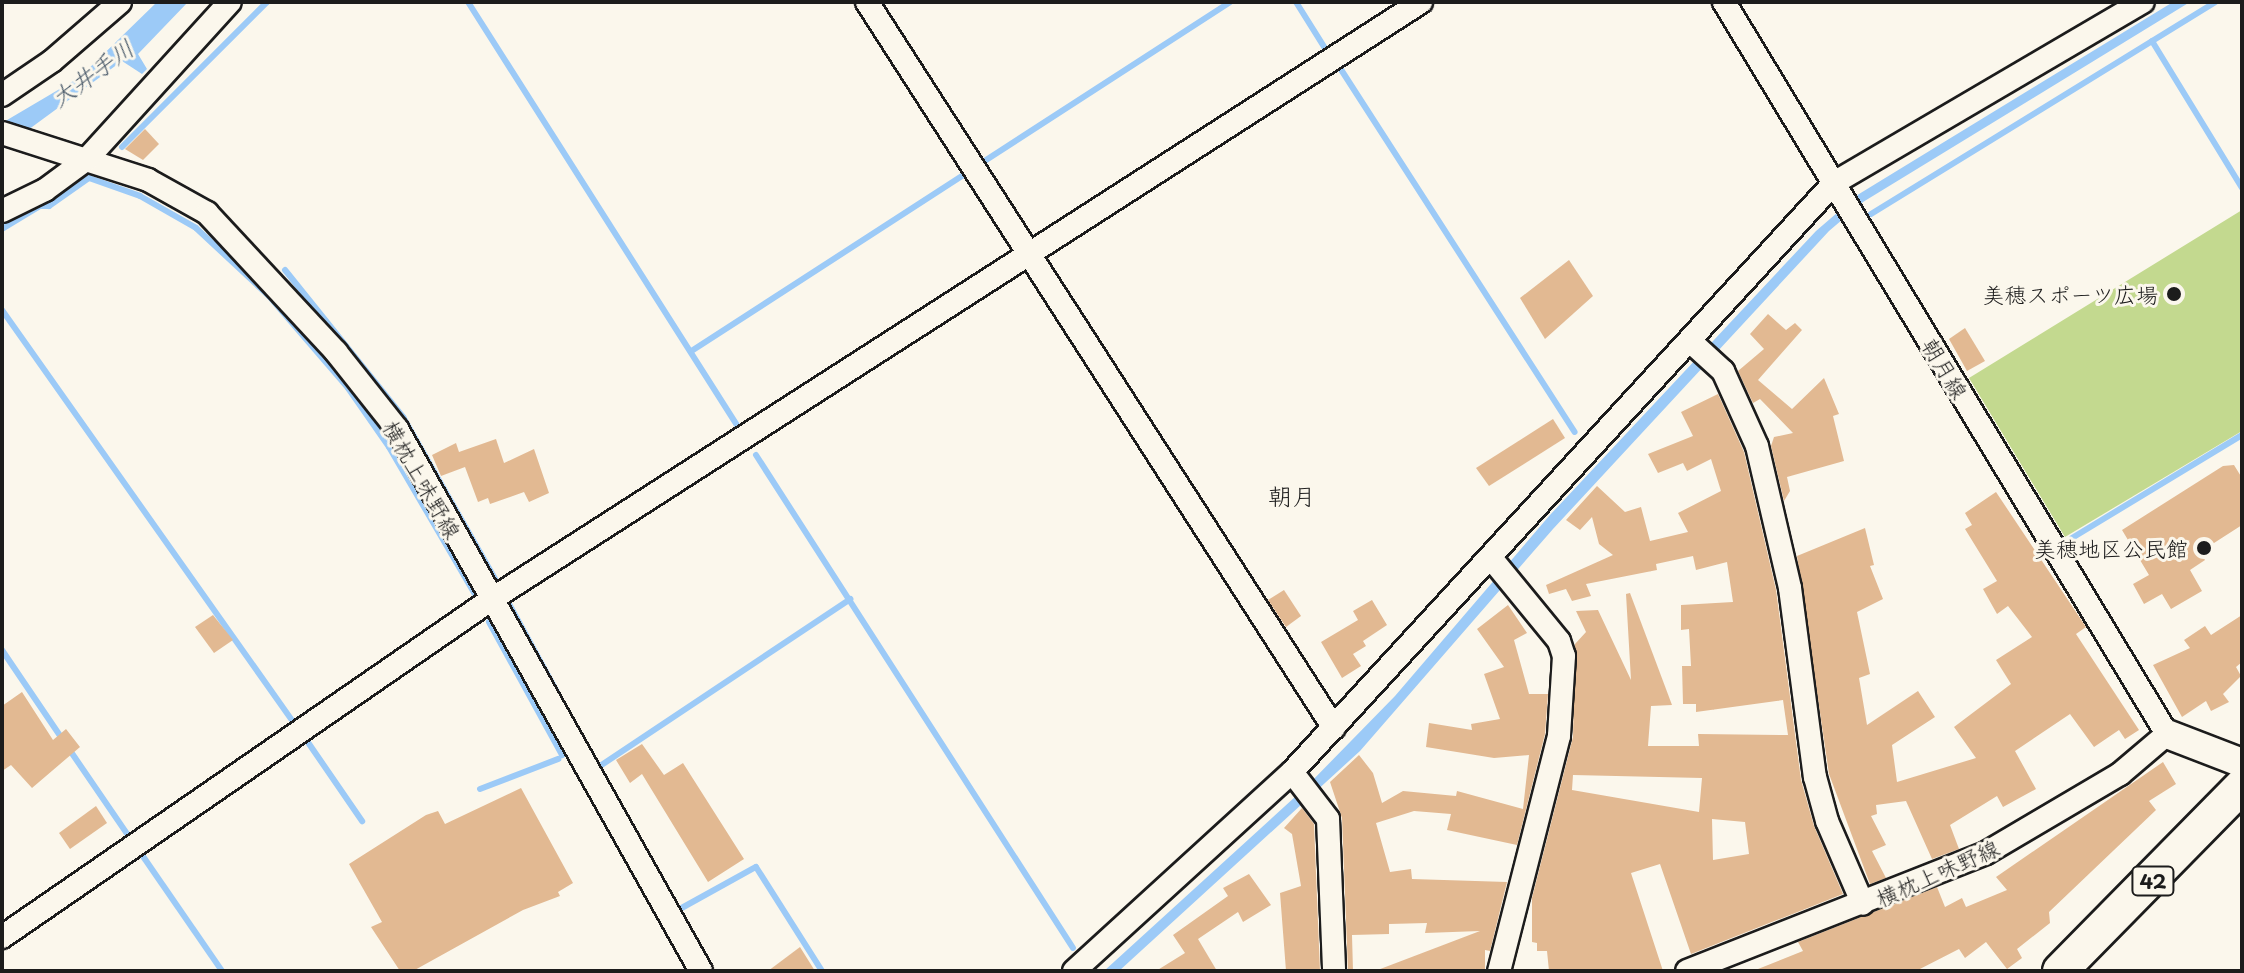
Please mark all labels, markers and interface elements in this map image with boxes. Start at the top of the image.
water label: 大井手川 [45,33,139,113]
place label: 美穂スポーツ広場 [1982,281,2158,307]
marker: 美穂スポーツ広場 [2165,285,2183,303]
street label: 朝月線 [1918,333,1974,403]
street label: 横枕上味野線 [379,415,467,543]
district label: 朝月 [1268,482,1316,510]
place label: 美穂地区公民館 [2034,535,2188,561]
marker: 美穂地区公民館 [2195,539,2213,557]
street label: 横枕上味野線 [1871,833,2003,911]
road number: 42 [2131,865,2175,897]

